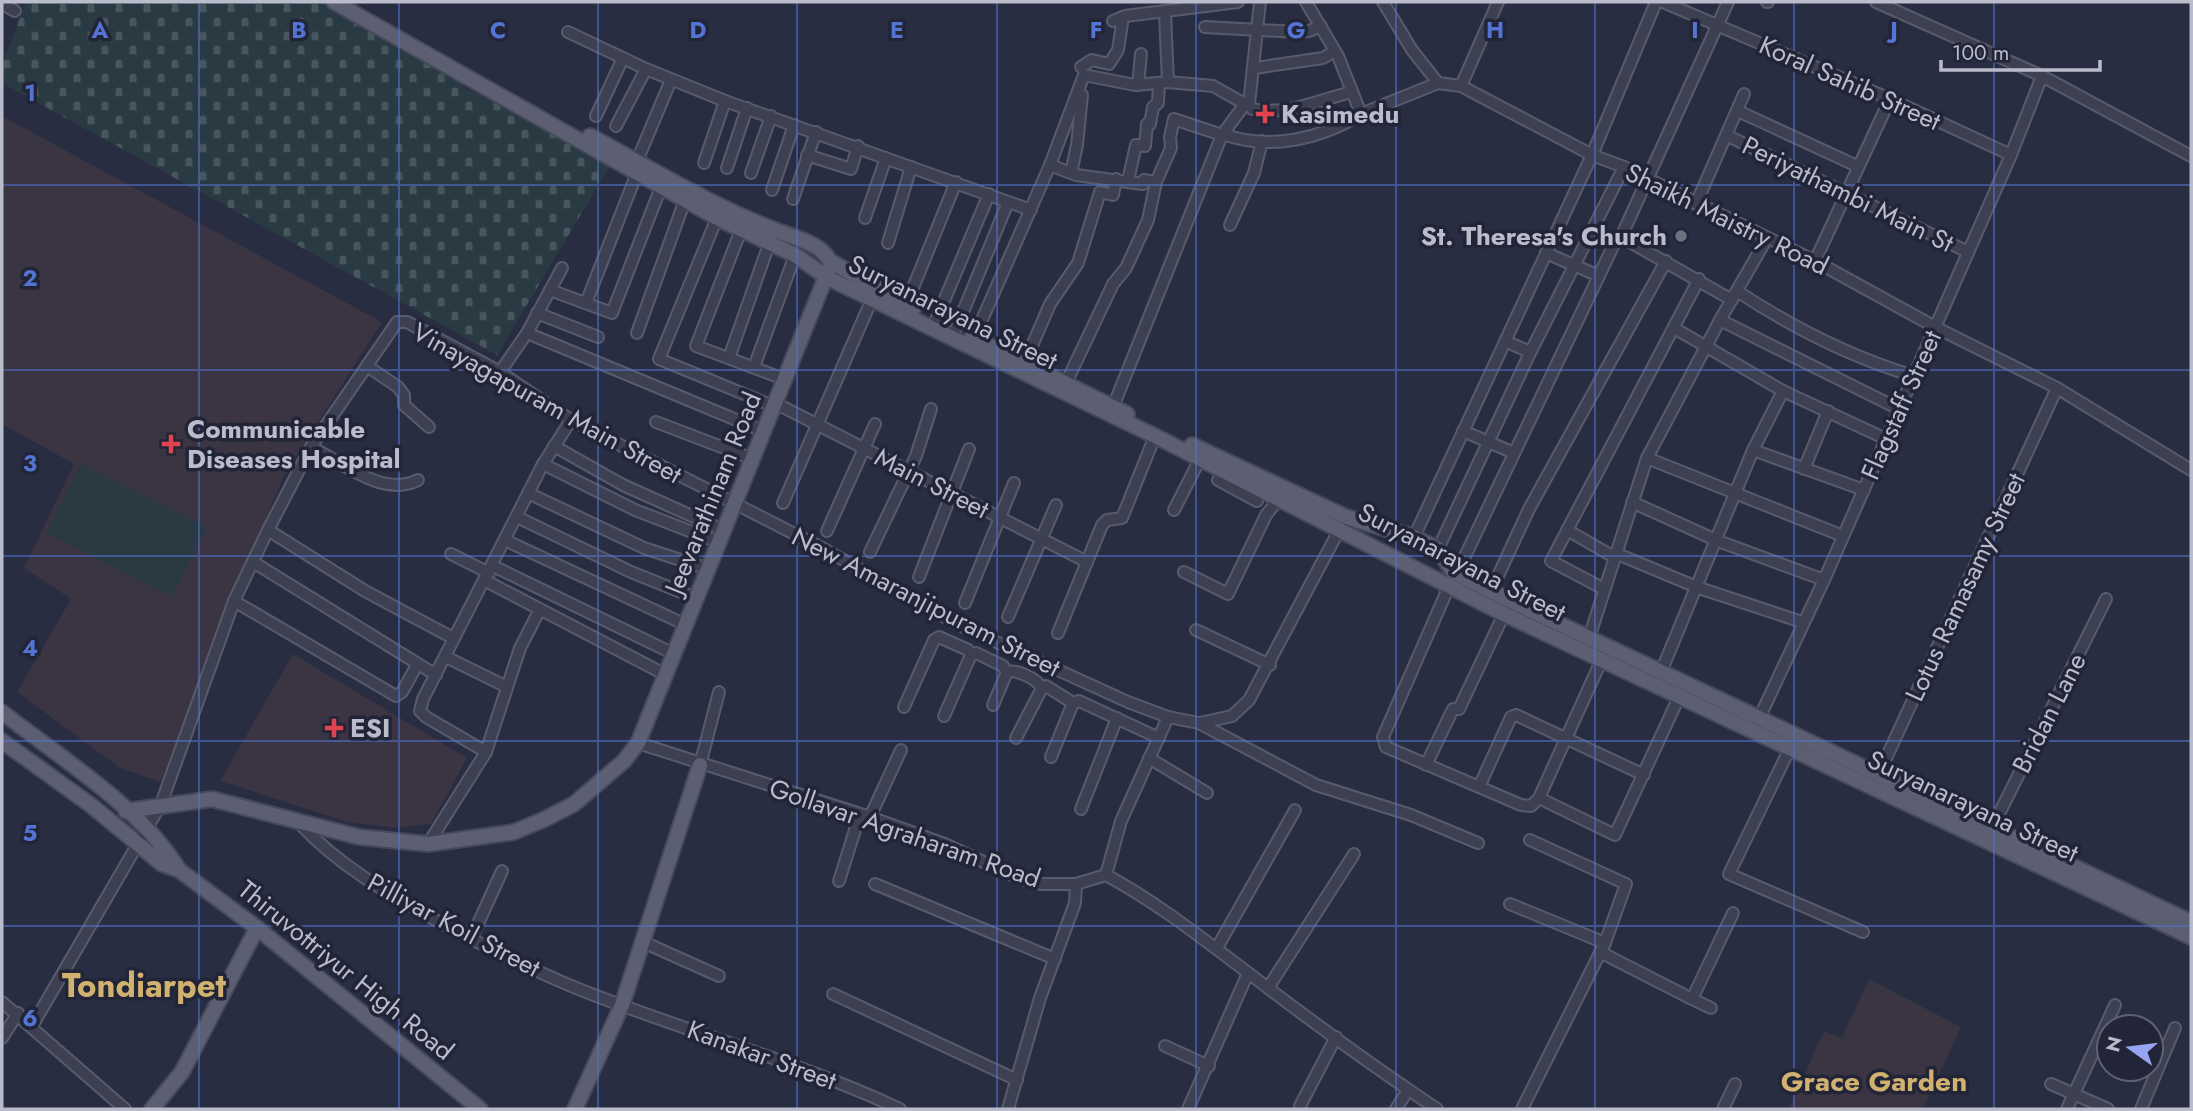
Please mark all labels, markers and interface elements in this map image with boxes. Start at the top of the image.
text: A [91,13,109,47]
text: B [291,13,307,47]
text: C [490,13,506,47]
text: D [690,13,707,47]
text: E [890,13,904,47]
text: F [1090,13,1102,47]
text: G [1287,13,1305,47]
text: H [1486,13,1504,47]
text: I [1691,13,1699,47]
text: J [1886,13,1898,47]
street label: Koral Sahib Street [1753,26,1948,140]
scale bar [1941,28,2100,72]
text: 100 m [1952,38,2009,68]
text: 1 [24,76,36,110]
place label: Kasimedu [1281,95,1399,133]
marker: Kasimedu [1255,104,1275,124]
street label: Periyathambi Main St [1736,126,1961,262]
street label: Shaikh Maistry Road [1619,153,1835,285]
place label: St. Theresa's Church [1421,217,1667,255]
marker: St. Theresa's Church [1673,228,1689,244]
street label: Suryanarayana Street [842,245,1065,380]
text: 2 [22,261,38,295]
street label: Vinayagapuram Main Street [405,313,689,493]
street label: Flagstaff Street [1851,323,1951,486]
street label: Jeevarathinam Road [654,386,771,603]
place label: Communicable Diseases Hospital [187,410,401,478]
marker: Communicable Diseases Hospital [161,434,181,454]
street label: Main Street [868,438,996,528]
text: 3 [23,446,37,480]
street label: Lotus Ramasamy Street [1895,466,2035,708]
street label: Suryanarayana Street [1351,493,1573,631]
street label: New Amaranjipuram Street [785,518,1068,687]
text: 4 [22,631,38,665]
street label: Bridan Lane [2003,646,2095,780]
place label: ESI [350,709,390,747]
marker: ESI [324,718,344,738]
street label: Suryanarayana Street [1861,740,2085,872]
street label: Gollavar Agraharam Road [764,769,1046,897]
text: 5 [23,816,37,850]
street label: Pilliyar Koil Street [361,863,548,987]
street label: Thiruvottriyur High Road [230,871,462,1069]
district label: Tondiarpet [62,962,227,1009]
text: 6 [22,1001,38,1035]
street label: Kanakar Street [682,1010,843,1100]
north arrow [2095,1013,2165,1083]
text: N [2099,1033,2129,1055]
district label: Grace Garden [1781,1061,1967,1102]

